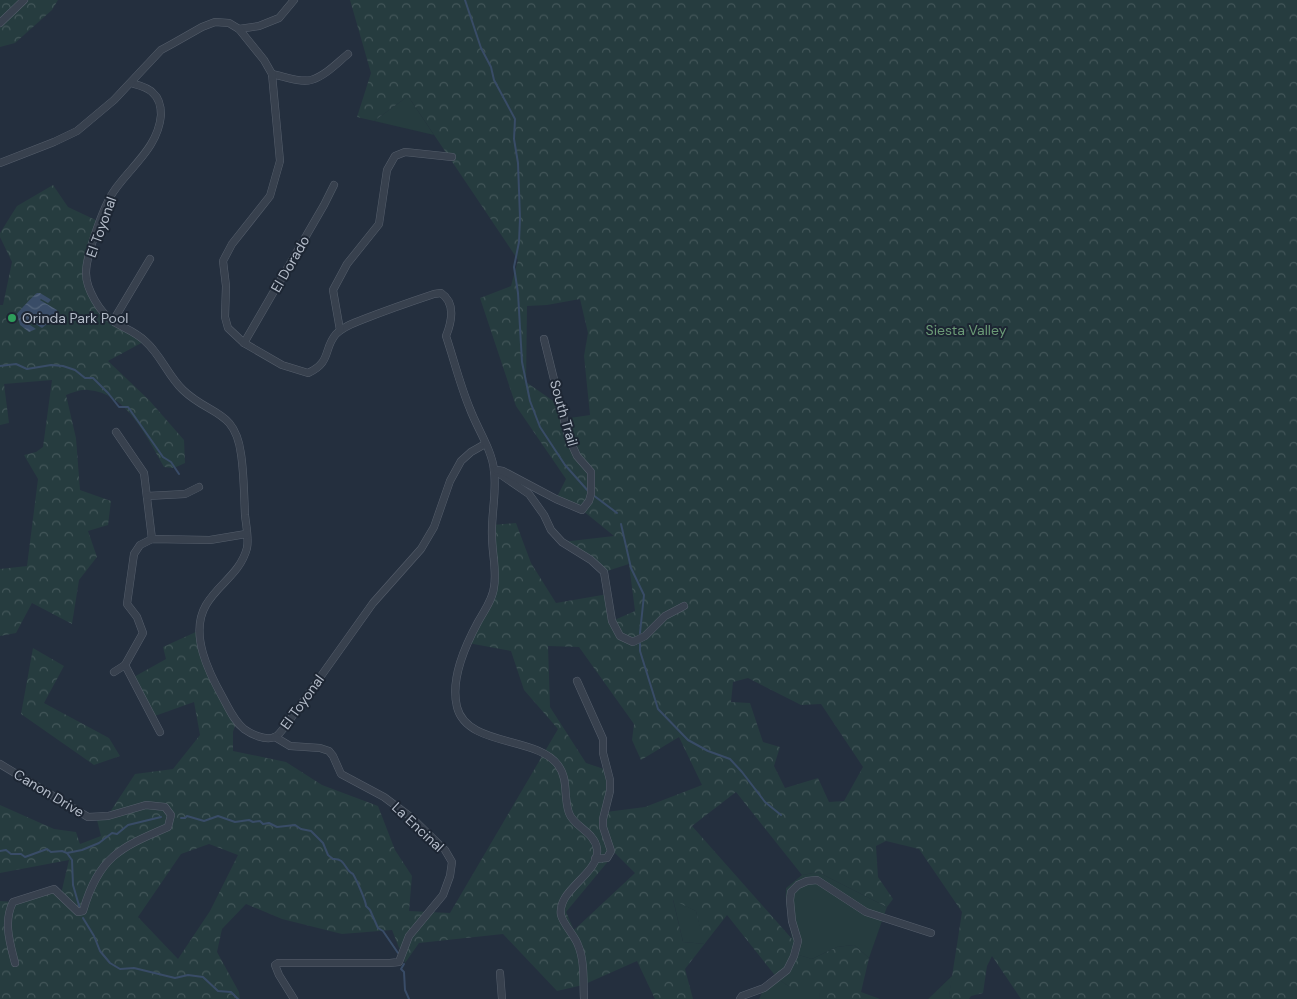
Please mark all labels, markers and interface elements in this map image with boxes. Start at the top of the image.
street label: El Toyonal [82,194,120,260]
street label: El Dorado [267,232,313,296]
place label: Orinda Park Pool [22,309,128,327]
marker: Orinda Park Pool [6,312,18,324]
park label: Siesta Valley [926,321,1007,339]
street label: South Trail [546,378,582,448]
street label: El Toyonal [276,671,328,733]
street label: Canon Drive [11,765,87,821]
street label: La Encinal [388,798,448,856]

